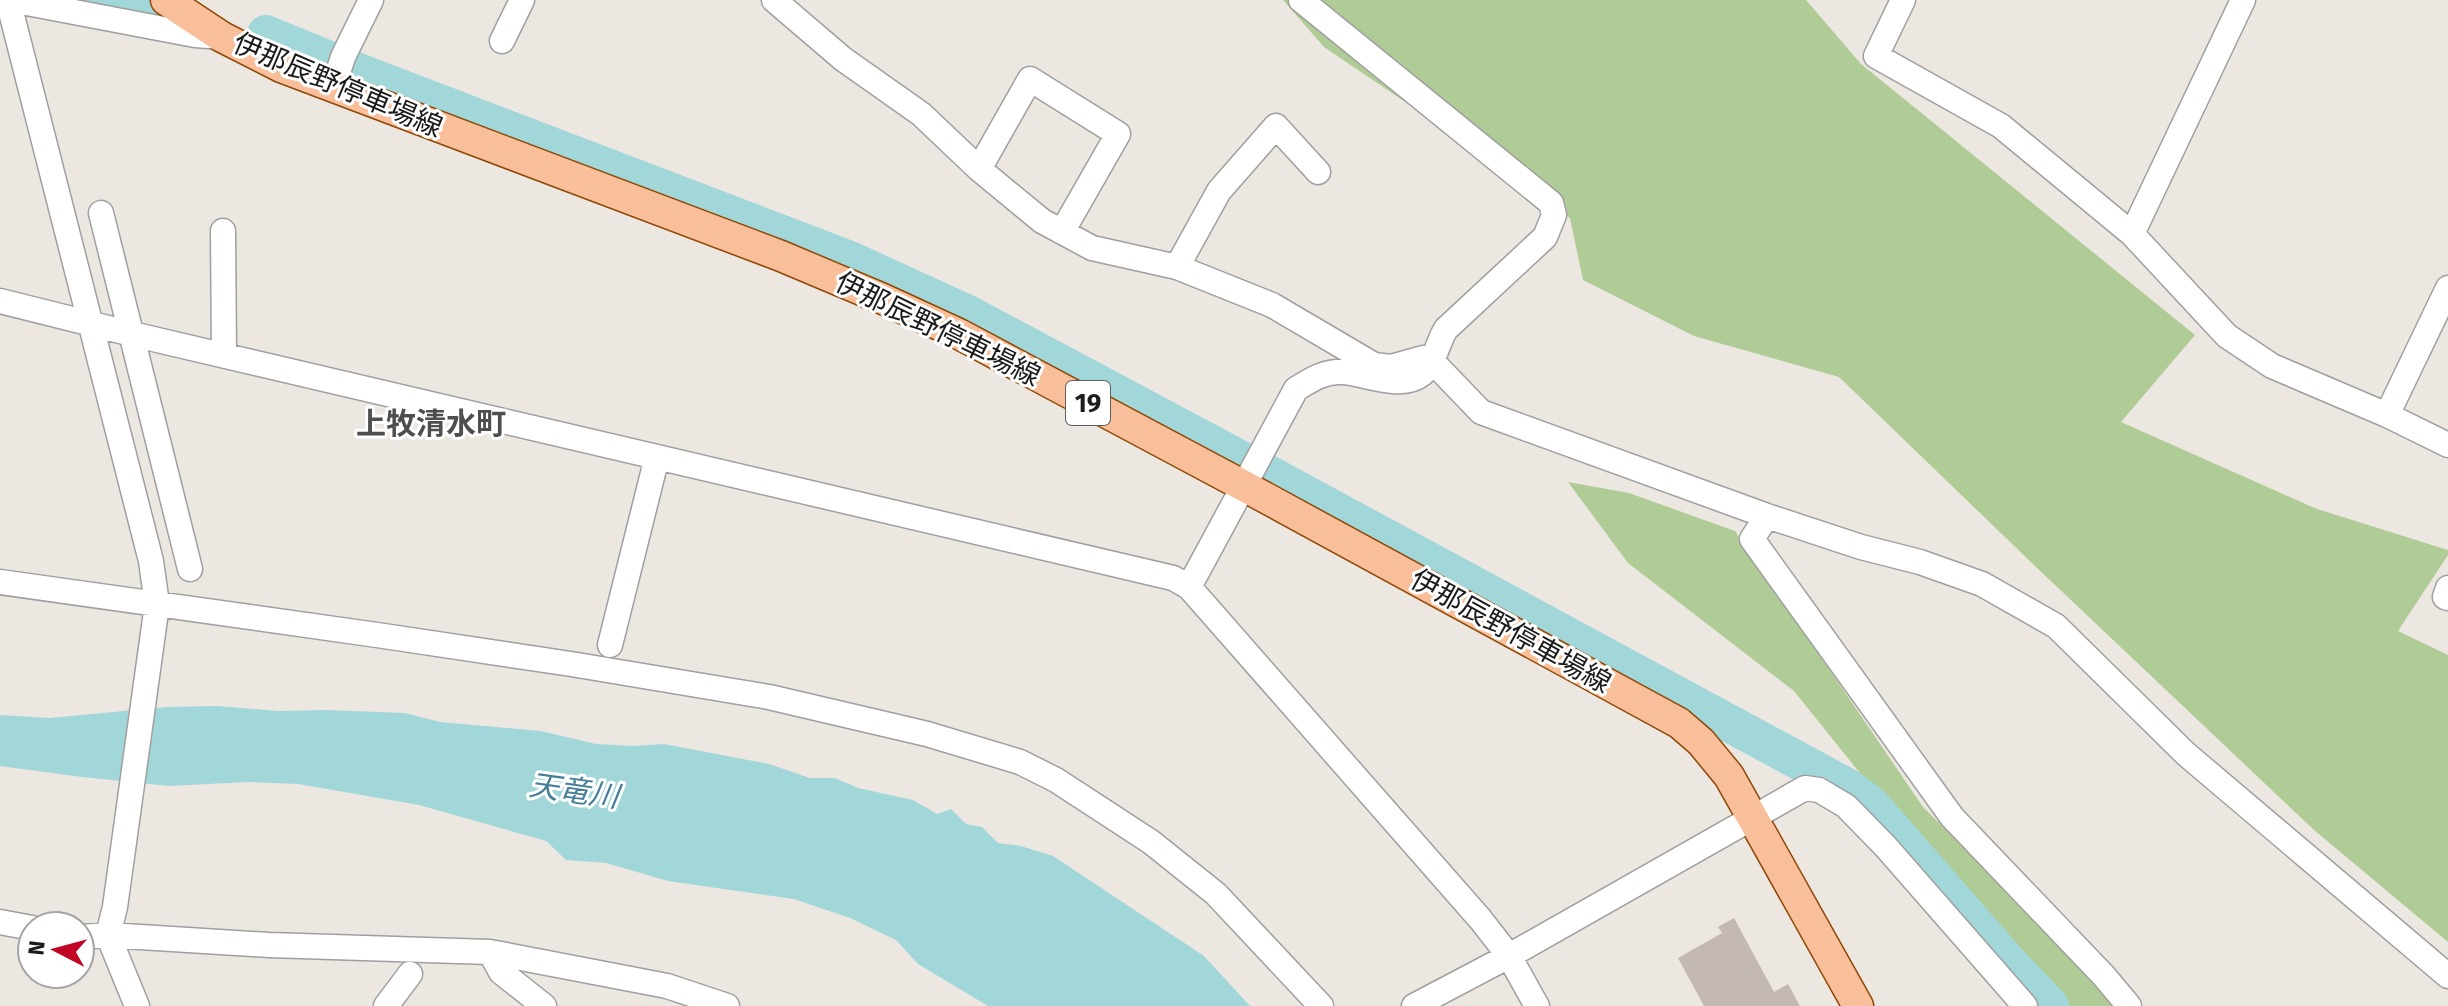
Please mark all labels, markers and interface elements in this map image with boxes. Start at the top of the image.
street label: 伊那辰野停車場線 [228,26,448,144]
street label: 伊那辰野停車場線 [830,265,1046,393]
road number: 19 [1066,381,1110,425]
district label: 上牧清水町 [356,406,506,442]
street label: 伊那辰野停車場線 [1405,562,1617,700]
water label: 天竜川 [527,767,624,816]
north arrow [16,910,96,990]
text: N [22,939,51,957]

